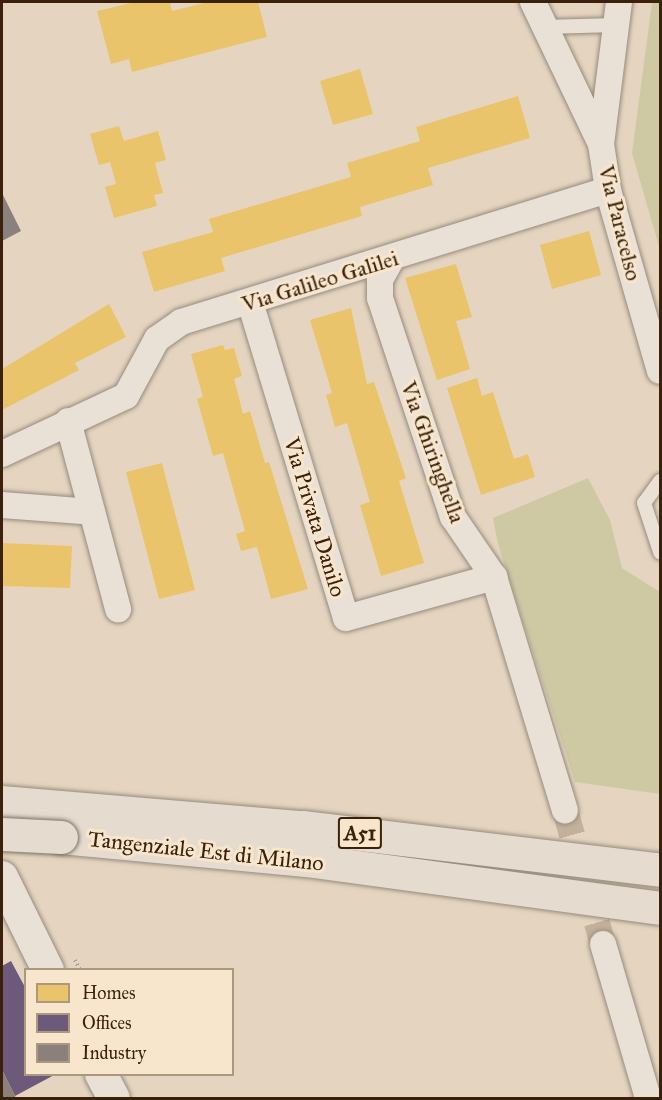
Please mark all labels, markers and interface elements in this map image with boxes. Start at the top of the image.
street label: Via Paracelso [593,163,647,283]
street label: Via Galileo Galilei [239,245,401,317]
street label: Via Ghiringhella [395,378,471,526]
street label: Via Privata Danilo [278,434,352,600]
road number: A51 [338,815,382,851]
street label: Tangenziale Est di Milano [87,825,325,877]
legend [24,968,234,1076]
text: Homes [82,982,136,1004]
text: Offices [82,1012,132,1034]
text: Industry [82,1042,146,1064]

